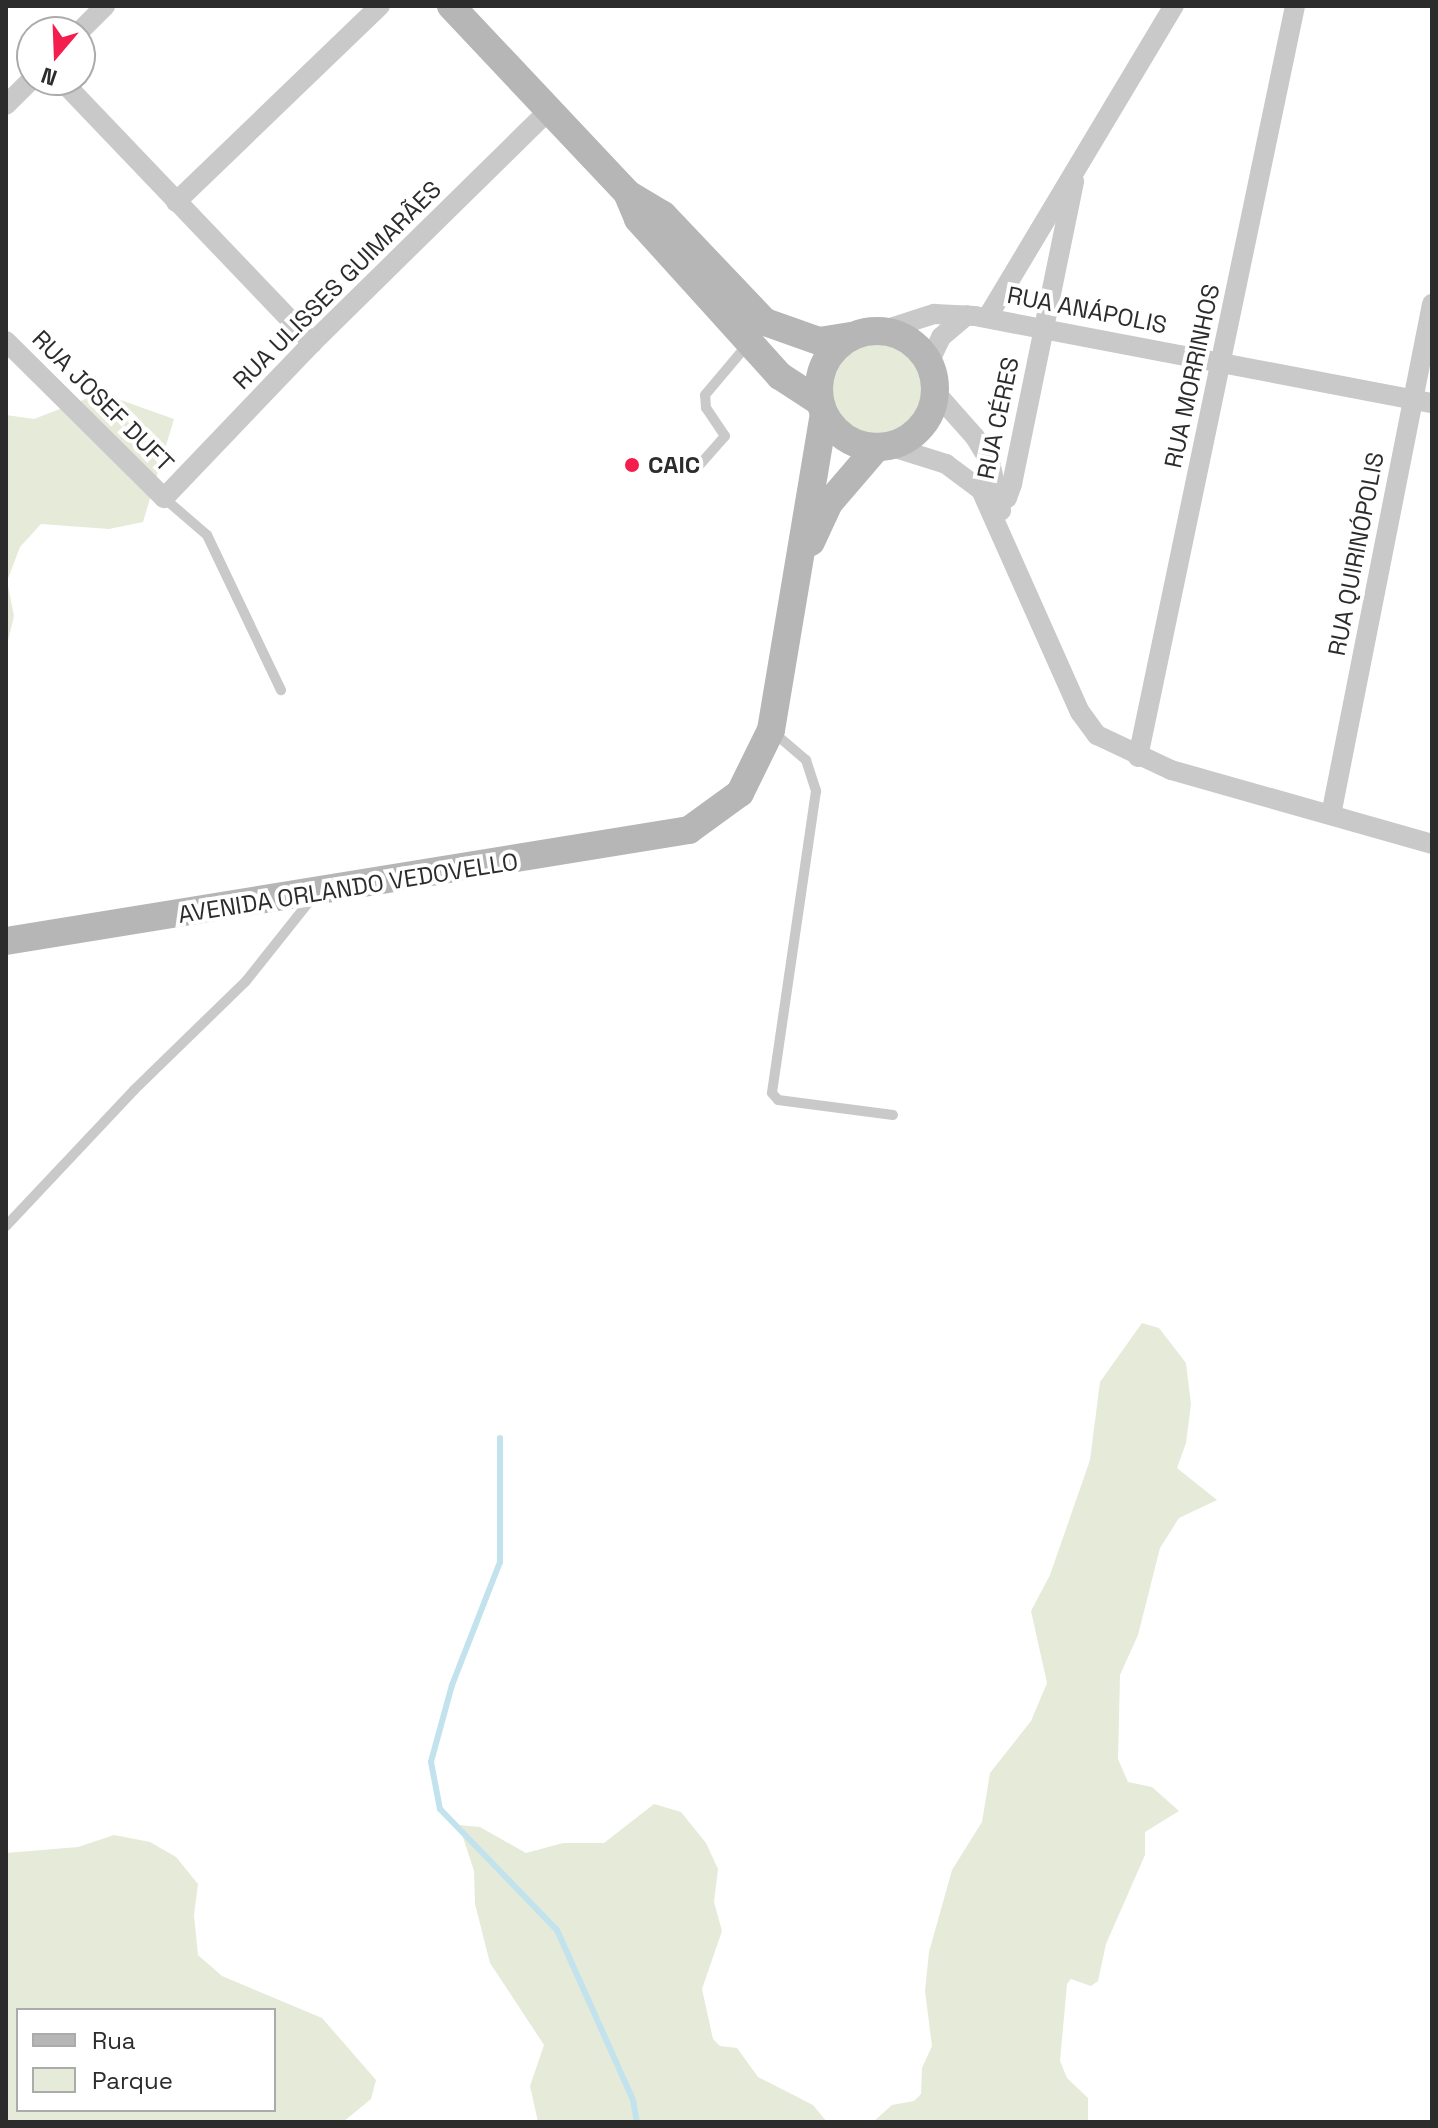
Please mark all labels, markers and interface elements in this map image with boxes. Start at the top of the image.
north arrow [16,16,96,96]
text: N [37,61,60,92]
street label: RUA ULISSES GUIMARÃES [227,175,447,395]
street label: RUA ANÁPOLIS [1005,280,1169,340]
street label: RUA MORRINHOS [1158,281,1226,471]
street label: RUA JOSEF DUFT [26,324,180,478]
street label: RUA CÉRES [971,354,1025,482]
street label: RUA QUIRINÓPOLIS [1322,450,1390,658]
place label: CAIC [648,451,700,479]
marker: CAIC [623,456,641,474]
street label: AVENIDA ORLANDO VEDOVELLO [176,847,520,929]
legend [16,2008,276,2112]
text: Rua [92,2025,136,2056]
text: Parque [92,2065,173,2096]

